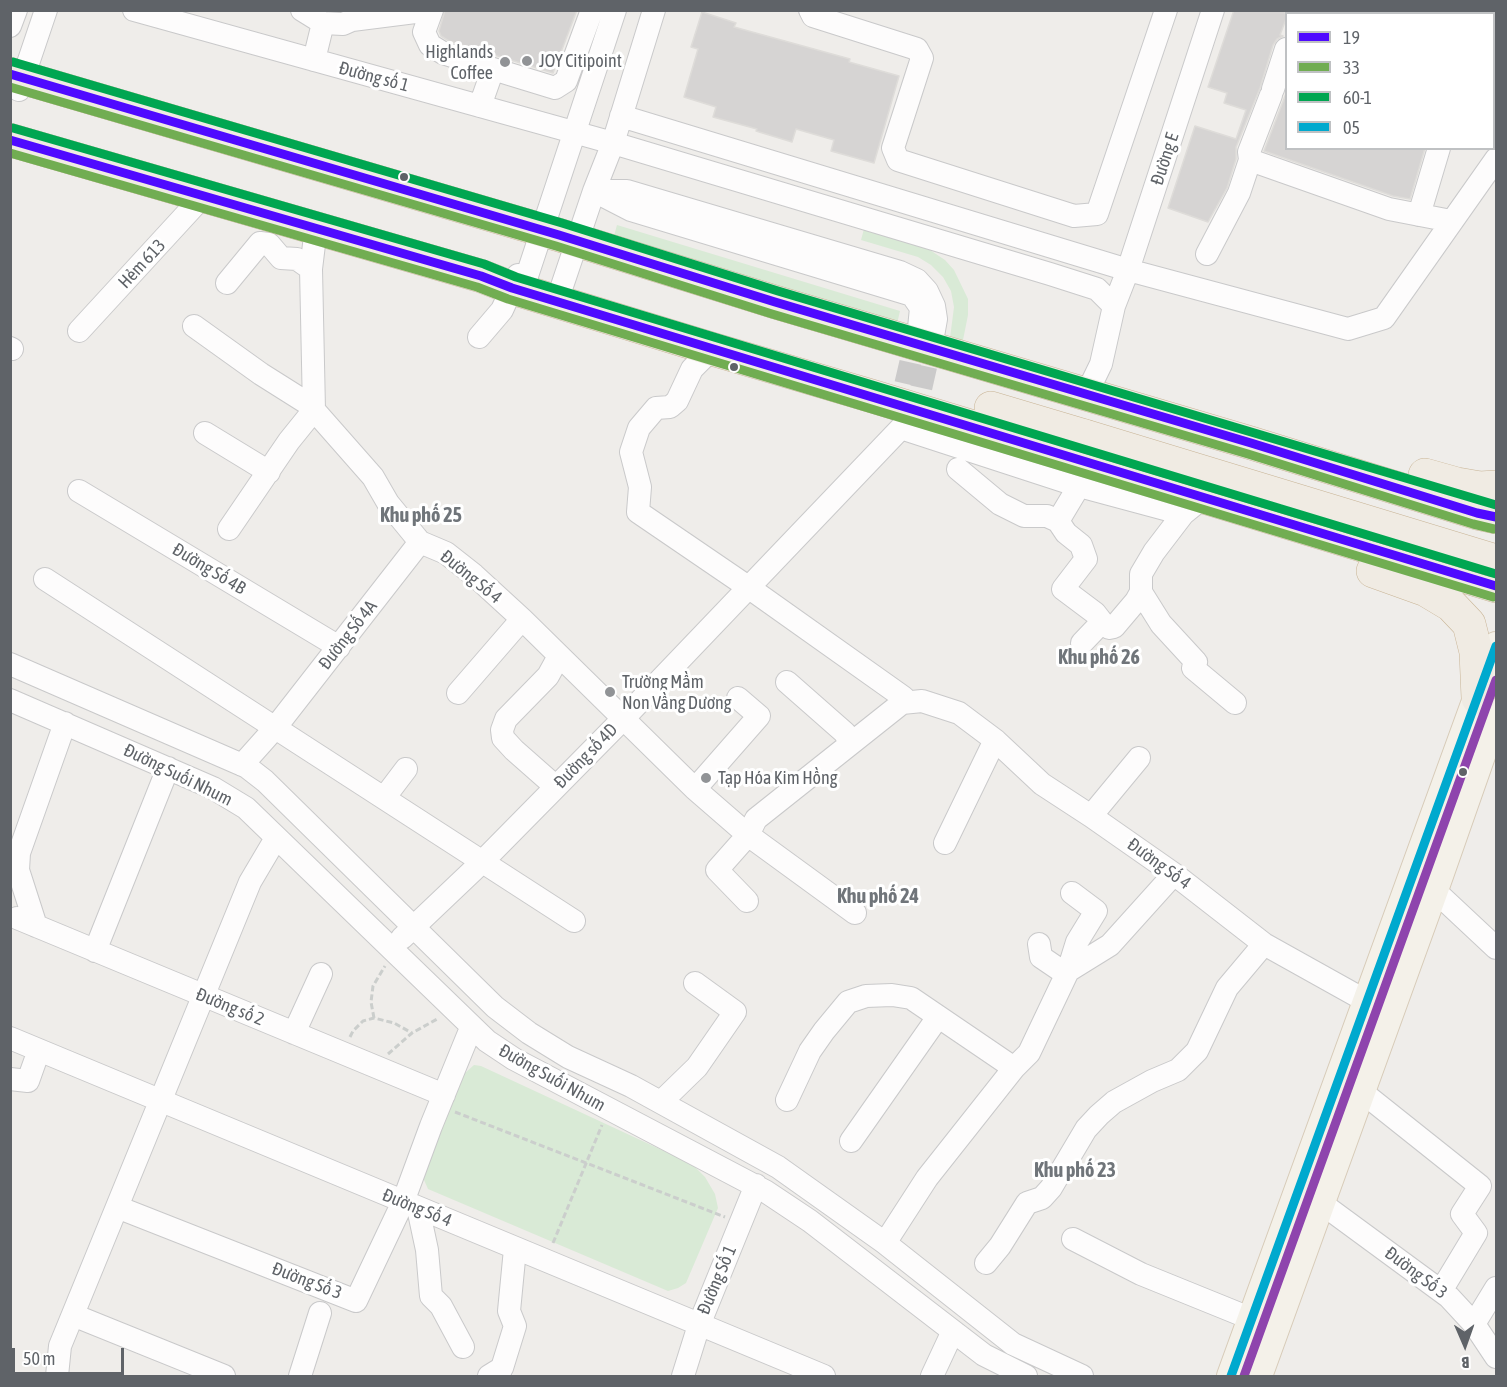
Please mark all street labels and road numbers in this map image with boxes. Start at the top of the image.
street label: Đường số 1 [336,57,412,97]
street label: Đường E [1146,130,1184,188]
street label: Hẻm 613 [114,235,170,293]
street label: Đường Số 4B [168,539,250,599]
street label: Đường Số 4 [436,546,506,608]
street label: Đường Số 4A [314,596,382,674]
street label: Đường số 4D [550,719,622,793]
street label: Đường Suối Nhum [120,739,236,811]
street label: Đường Số 4 [1123,834,1195,894]
street label: Đường số 2 [193,984,267,1030]
street label: Đường Suối Nhum [495,1040,609,1116]
street label: Đường Số 4 [379,1184,455,1232]
street label: Đường Số 1 [693,1242,741,1318]
street label: Đường Số 3 [1380,1242,1452,1304]
street label: Đường Số 3 [269,1258,345,1304]

